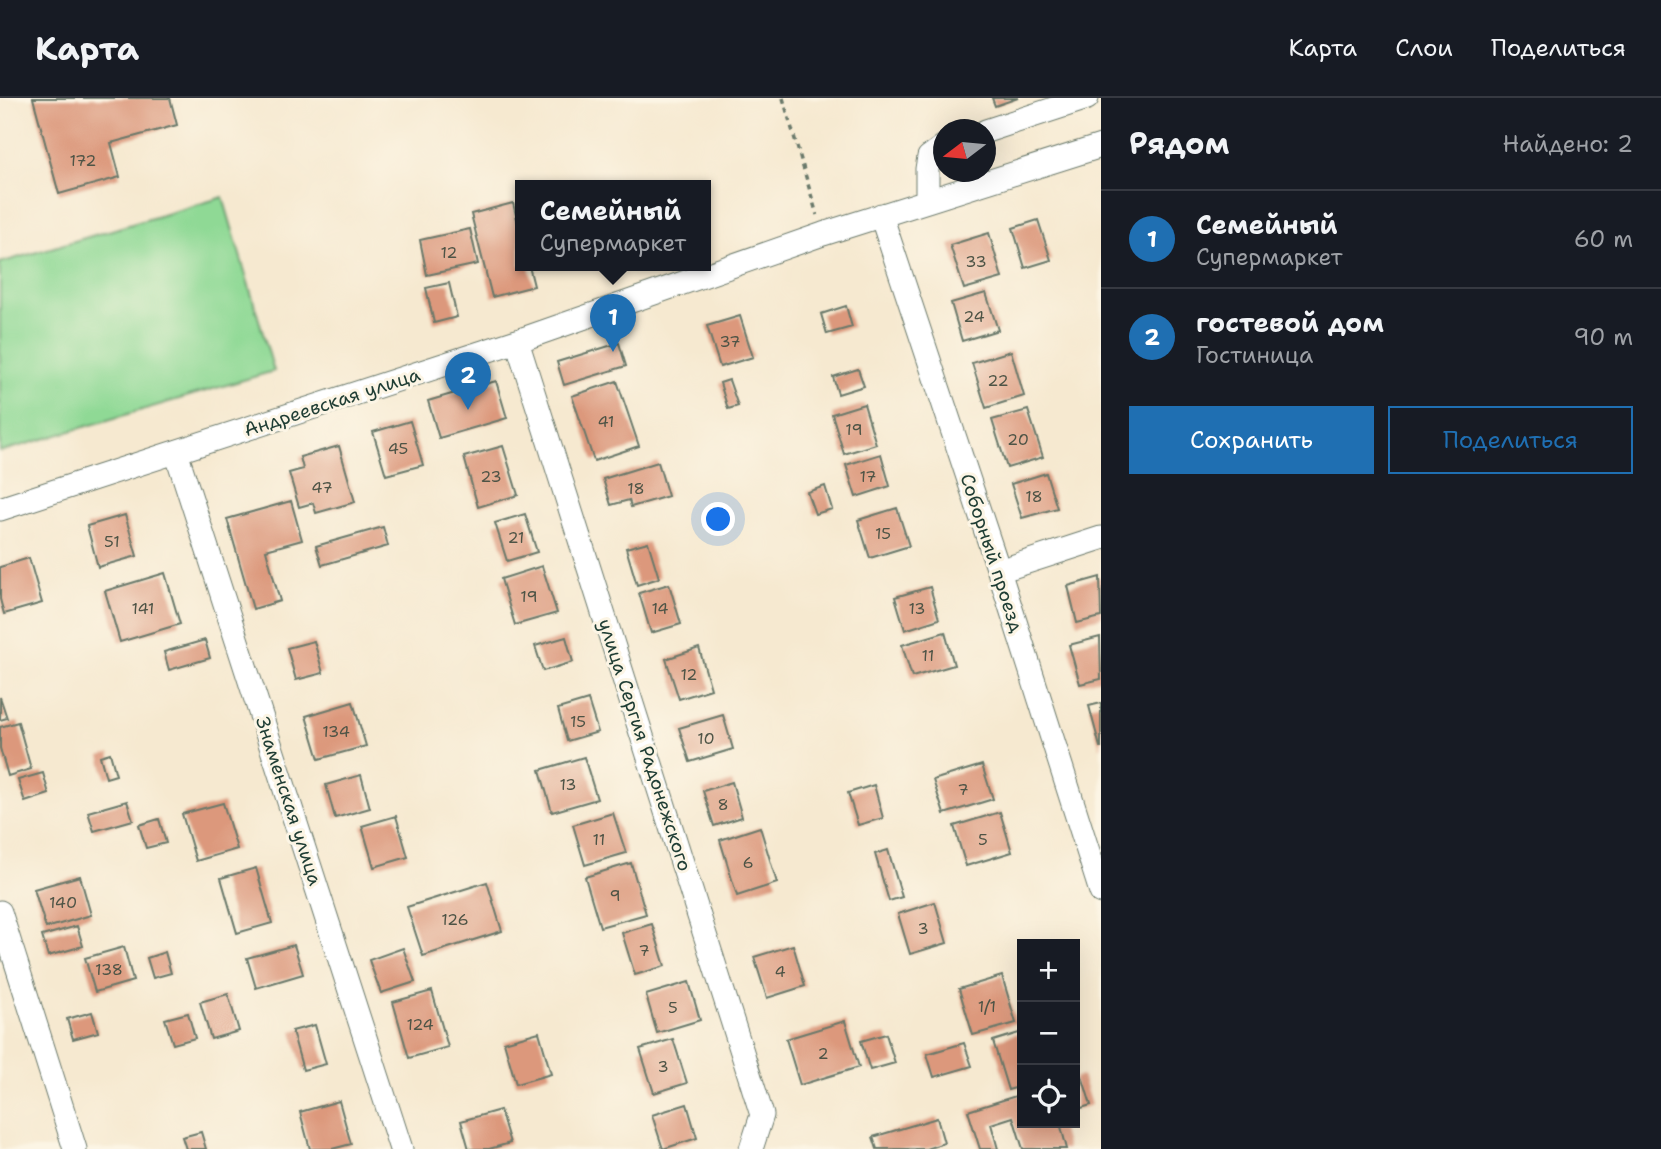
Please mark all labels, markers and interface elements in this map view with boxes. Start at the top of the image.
text: Карта [35,26,139,71]
text: Карта [1289,32,1357,64]
text: Слои [1395,32,1453,64]
text: Поделиться [1491,32,1626,64]
north arrow [933,119,996,182]
text: Рядом [1129,123,1229,164]
text: Найдено: 2 [1503,129,1633,159]
house number: 172 [70,150,96,171]
popup [515,180,711,271]
text: Семейный [540,193,681,228]
text: Семейный [1196,207,1338,242]
text: 1 [1147,224,1157,254]
text: 60 m [1574,224,1633,254]
text: Супермаркет [540,228,686,258]
house number: 12 [440,242,458,263]
text: Супермаркет [1196,242,1343,272]
house number: 33 [965,251,987,272]
pin: 1 [590,294,636,352]
text: гостевой дом [1196,305,1384,340]
house number: 24 [963,306,985,327]
text: 2 [1144,322,1160,352]
text: 90 m [1573,322,1633,352]
house number: 37 [719,331,741,352]
text: Гостиница [1196,340,1313,370]
pin: 2 [445,352,491,410]
street label: Андреевская улица [241,362,424,442]
house number: 22 [987,370,1009,391]
button: Сохранить [1129,406,1374,474]
button: Поделиться [1388,406,1633,474]
house number: 41 [597,411,615,432]
house number: 19 [845,419,863,440]
house number: 20 [1007,429,1029,450]
house number: 45 [388,438,408,459]
house number: 23 [480,466,502,487]
house number: 17 [859,466,877,487]
street label: Соборный проезд [955,470,1029,636]
house number: 47 [311,477,333,498]
house number: 18 [627,478,645,499]
house number: 18 [1025,486,1043,507]
your location [701,502,735,536]
house number: 15 [875,523,891,544]
house number: 21 [507,527,525,548]
house number: 51 [104,531,120,552]
house number: 19 [520,586,538,607]
house number: 141 [131,598,155,619]
house number: 14 [651,598,669,619]
house number: 13 [908,598,926,619]
street label: улица Сергия Радонежского [592,616,698,874]
house number: 11 [922,645,934,666]
house number: 12 [680,664,698,685]
house number: 15 [570,711,586,732]
street label: Знаменская улица [250,713,328,889]
house number: 134 [322,721,350,742]
house number: 10 [697,728,715,749]
house number: 13 [559,774,577,795]
house number: 7 [957,779,969,800]
house number: 8 [717,794,729,815]
house number: 11 [593,829,605,850]
house number: 5 [978,829,988,850]
house number: 6 [742,852,754,873]
house number: 9 [609,885,621,906]
house number: 140 [49,892,77,913]
house number: 126 [441,909,469,930]
house number: 3 [917,918,929,939]
map controls [1017,939,1080,1128]
button: + [1017,939,1080,1002]
house number: 7 [638,940,650,961]
house number: 138 [95,959,123,980]
house number: 4 [774,961,786,982]
house number: 1/1 [978,996,996,1017]
house number: 5 [668,997,678,1018]
button: − [1017,1002,1080,1065]
house number: 124 [406,1014,434,1035]
house number: 2 [817,1043,829,1064]
house number: 3 [657,1056,669,1077]
button: locate [1017,1065,1080,1128]

